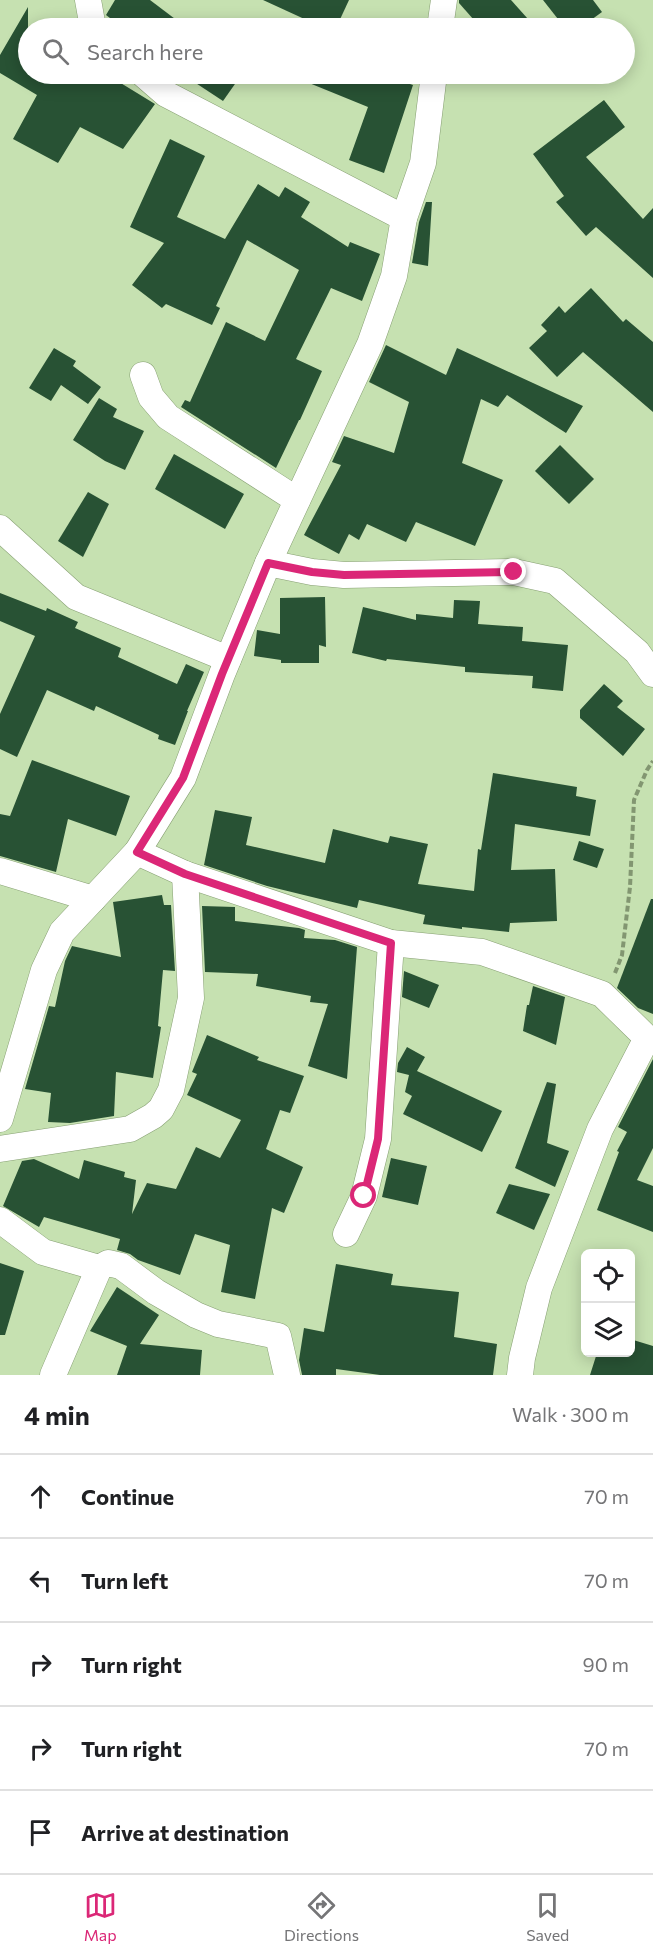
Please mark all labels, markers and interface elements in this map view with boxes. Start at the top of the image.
search box [18,18,635,84]
icon: search [39,35,72,68]
text: Search here [87,38,203,65]
route end [500,558,526,584]
route start [350,1182,376,1208]
map controls [581,1249,635,1357]
button: locate [581,1249,635,1303]
button: layers [581,1303,635,1357]
text: 4 min [24,1399,90,1430]
text: Walk · 300 m [512,1402,629,1426]
icon: ahead [24,1480,57,1513]
text: Continue [81,1483,174,1510]
text: 70 m [584,1484,629,1508]
icon: left [24,1564,57,1597]
text: Turn left [81,1567,168,1594]
text: 70 m [584,1568,629,1592]
icon: right [24,1648,57,1681]
text: Turn right [81,1651,182,1678]
text: 90 m [583,1652,629,1676]
icon: right [24,1732,57,1765]
text: Turn right [81,1735,182,1762]
text: 70 m [584,1736,629,1760]
icon: arrive [24,1816,57,1849]
text: Arrive at destination [81,1819,289,1846]
tab: Map [84,1889,117,1944]
tab: Directions [284,1889,359,1944]
tab: Saved [526,1889,569,1944]

